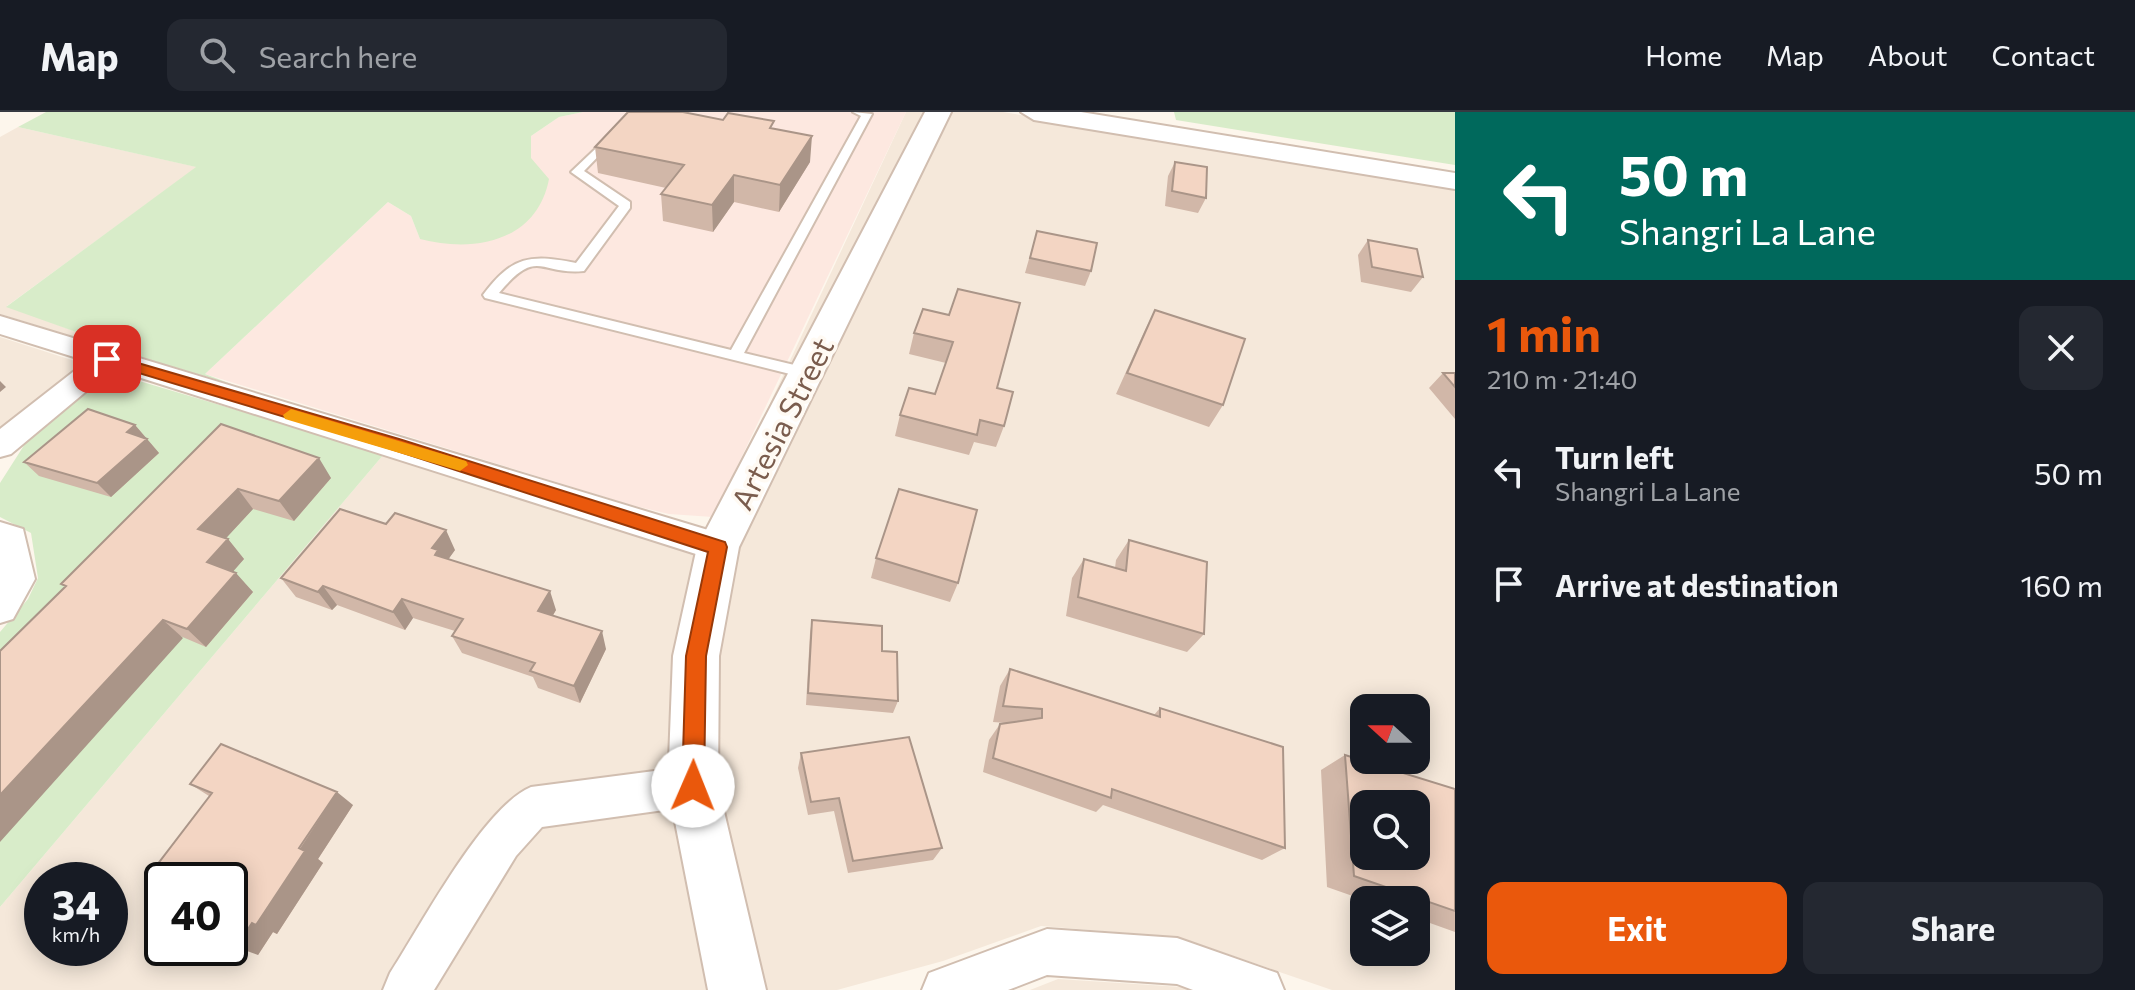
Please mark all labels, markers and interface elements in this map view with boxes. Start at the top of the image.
search box [167,19,727,91]
text: Map [40,32,119,79]
icon: search [195,33,239,77]
text: Search here [259,37,417,74]
text: Home [1645,38,1722,72]
text: Map [1766,38,1824,72]
text: About [1868,38,1948,72]
text: Contact [1992,38,2095,72]
text: 50 m [1619,139,1748,208]
icon: left [1487,144,1591,248]
text: Shangri La Lane [1619,208,1876,252]
text: 1 min [1487,303,1601,362]
button: close [2019,306,2103,390]
pin [73,325,141,393]
street label: Artesia Street [722,331,840,515]
icon: arrive [85,337,129,381]
text: 210 m · 21:40 [1487,363,1638,394]
text: Turn left [1555,438,1674,475]
icon: left [1487,450,1531,494]
text: 50 m [2034,454,2103,491]
text: Shangri La Lane [1555,475,1740,506]
icon: arrive [1487,562,1531,606]
text: Arrive at destination [1555,566,1839,603]
text: 160 m [2020,566,2103,603]
north arrow [1350,694,1430,774]
map controls [1350,694,1430,966]
position arrow [651,744,735,828]
button: search [1350,790,1430,870]
speed limit sign: 40 [144,862,248,966]
text: 34 [52,879,100,928]
button: Exit [1487,882,1787,974]
button: Share [1803,882,2103,974]
button: layers [1350,886,1430,966]
text: km/h [52,922,100,946]

